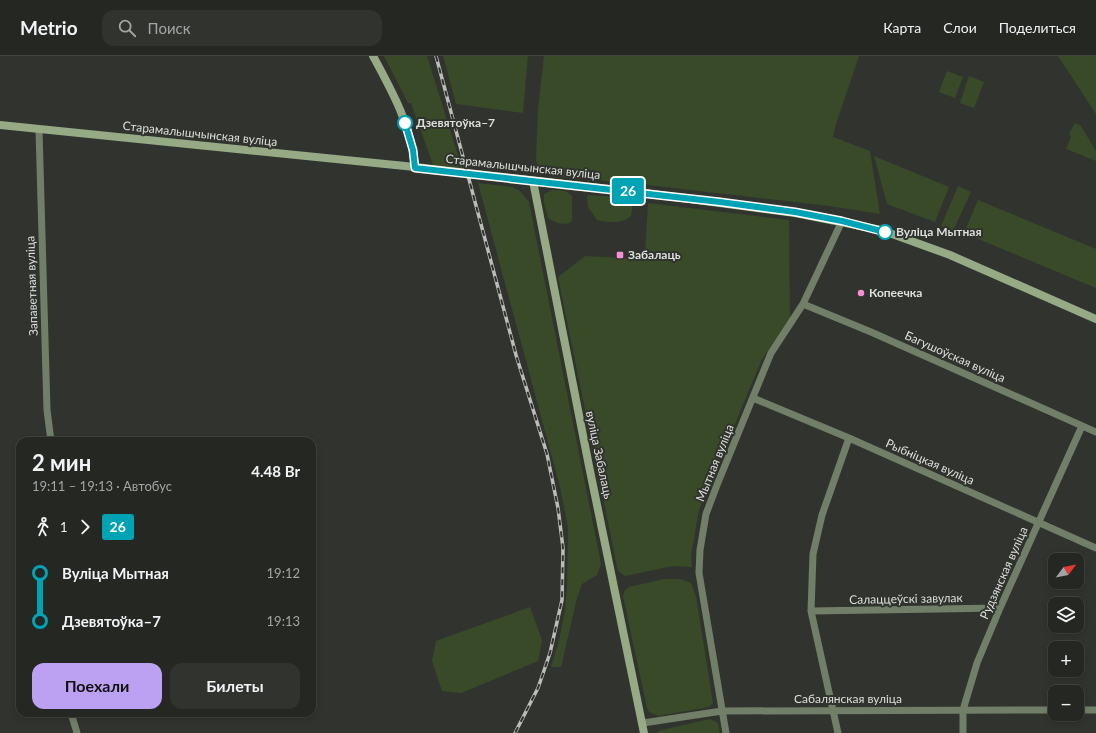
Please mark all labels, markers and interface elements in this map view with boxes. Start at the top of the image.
search box [102,10,382,46]
text: Metrio [20,16,78,39]
icon: search [116,17,138,39]
text: Поиск [148,19,190,37]
text: Карта [883,19,921,36]
text: Слои [943,19,977,36]
text: Поделиться [999,19,1076,36]
marker: Дзевятоўка–7 [397,115,413,131]
place label: Дзевятоўка–7 [416,115,495,130]
street label: Старамалышчынская вуліца [122,118,278,149]
street label: Старамалышчынская вуліца [445,151,601,182]
line badge: 26 [610,178,646,204]
text: 26 [620,182,636,199]
marker: Вуліца Мытная [877,224,893,240]
place label: Вуліца Мытная [896,224,981,239]
street label: Запаветная вуліца [22,236,41,336]
place label: Забалаць [628,247,681,262]
marker: Забалаць [615,250,625,260]
place label: Копеечка [869,285,922,300]
marker: Копеечка [856,288,866,298]
street label: Багушоўская вуліца [903,328,1008,385]
street label: вуліца Забалаць [583,410,616,500]
street label: Мытная вуліца [692,422,737,504]
street label: Рыбніцкая вуліца [884,435,977,488]
text: 2 мин [32,449,91,476]
text: 4.48 Br [251,462,300,480]
text: 19:11 – 19:13 · Автобус [32,478,172,494]
icon: walk [32,516,54,538]
icon: forward [74,516,96,538]
text: 26 [110,518,126,535]
text: 1 [60,519,68,535]
street label: Рудзянская вуліца [976,524,1031,621]
north arrow [1048,553,1084,589]
map controls [1048,553,1084,721]
text: Вуліца Мытная [62,564,169,582]
text: 19:12 [267,565,300,581]
street label: Салаццеўскі завулак [849,590,964,607]
button: layers [1048,597,1084,633]
text: Дзевятоўка–7 [62,612,161,630]
text: 19:13 [267,613,300,629]
button: + [1048,641,1084,677]
button: Поехали [32,663,162,709]
button: Билеты [170,663,300,709]
button: − [1048,685,1084,721]
street label: Сабалянская вуліца [794,691,902,706]

